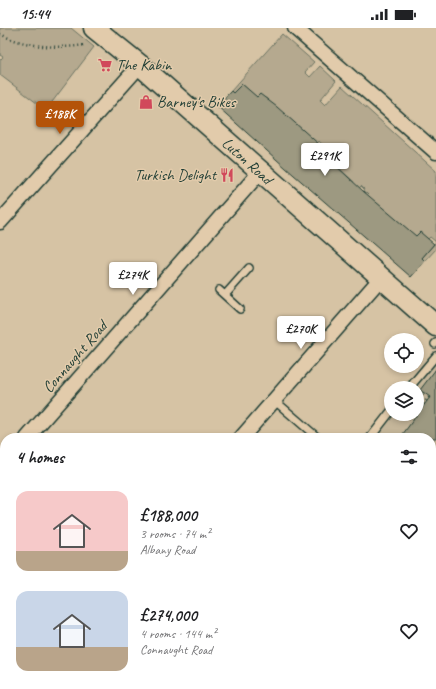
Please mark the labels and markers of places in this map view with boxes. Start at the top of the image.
place label: The Kabin [116,55,172,75]
supermarket icon: The Kabin [97,57,113,73]
place label: Barney's Bikes [157,92,237,112]
shop icon: Barney's Bikes [138,94,154,110]
pin: £188K [32,101,88,135]
pin: £291K [297,143,353,177]
place label: Turkish Delight [134,165,218,185]
restaurant icon: Turkish Delight [219,167,235,183]
pin: £274K [105,262,161,296]
pin: £270K [273,316,329,350]

